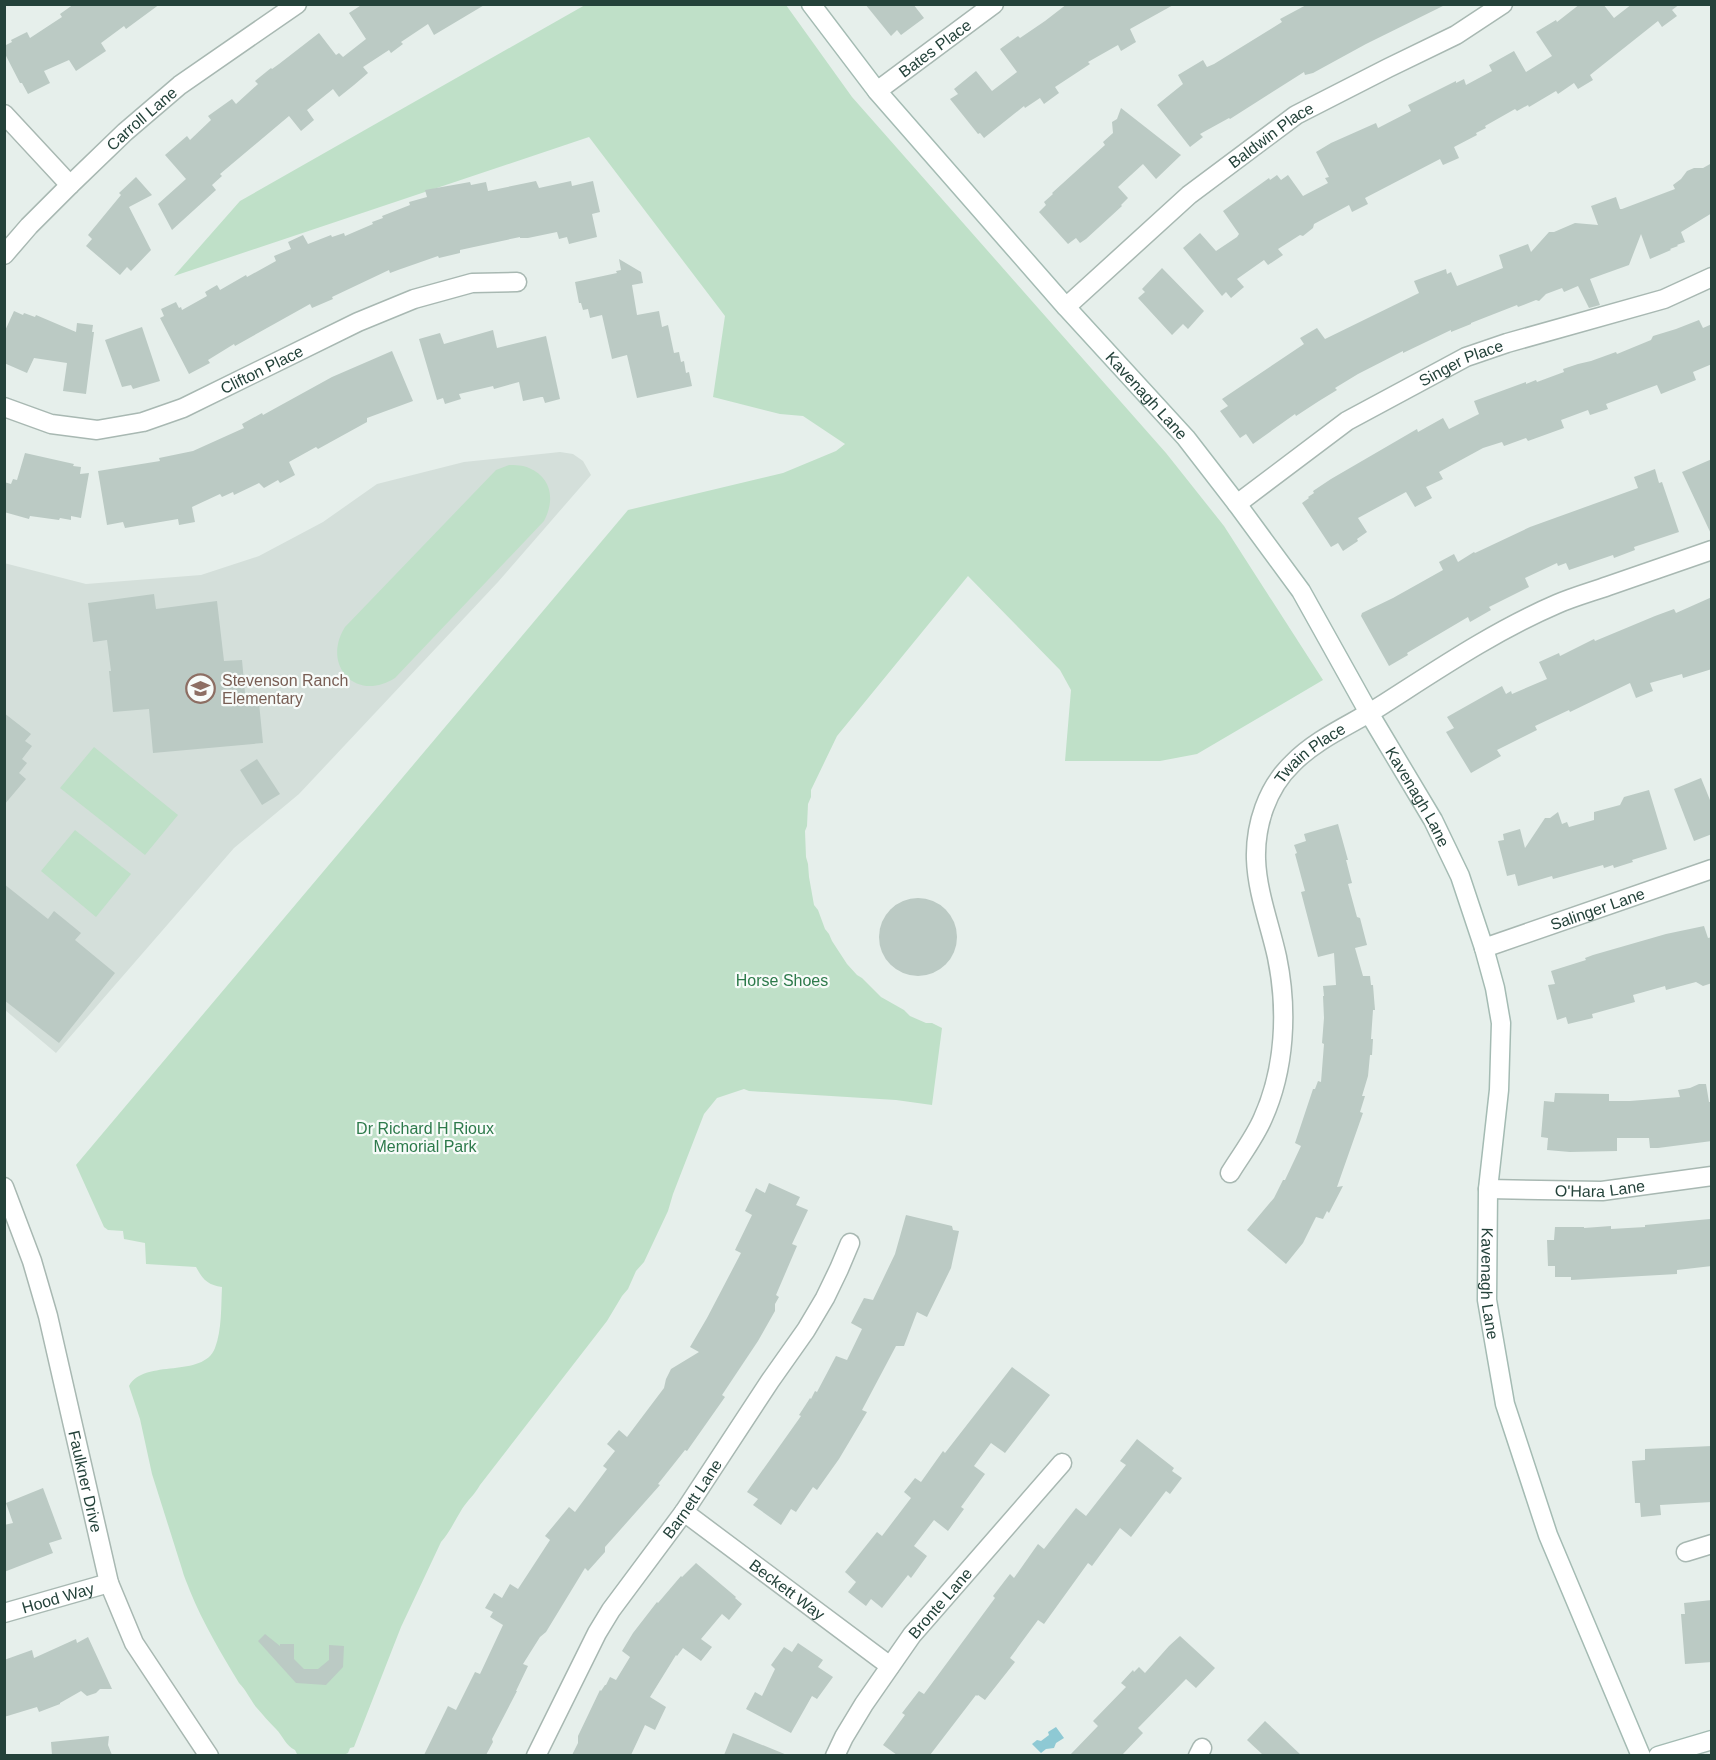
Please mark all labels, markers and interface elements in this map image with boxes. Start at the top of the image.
street label: Bates Place [896,16,975,81]
street label: Carroll Lane [103,84,180,154]
street label: Baldwin Place [1225,99,1317,171]
street label: Singer Place [1416,337,1505,390]
street label: Clifton Place [218,342,306,397]
street label: Kavenagh Lane [1102,349,1191,443]
place label: Stevenson Ranch Elementary [222,672,348,707]
school or university icon: Stevenson Ranch Elementary [185,673,217,705]
street label: Twain Place [1271,720,1348,786]
street label: Kavenagh Lane [1382,744,1453,850]
street label: Salinger Lane [1548,885,1647,933]
park label: Horse Shoes [736,972,828,989]
park label: Dr Richard H Rioux Memorial Park [356,1120,494,1155]
street label: O'Hara Lane [1555,1177,1646,1200]
street label: Kavenagh Lane [1478,1227,1502,1341]
street label: Faulkner Drive [65,1429,105,1534]
street label: Barnett Lane [659,1456,725,1542]
street label: Beckett Way [746,1556,828,1623]
street label: Bronte Lane [905,1565,975,1642]
street label: Hood Way [20,1580,96,1616]

